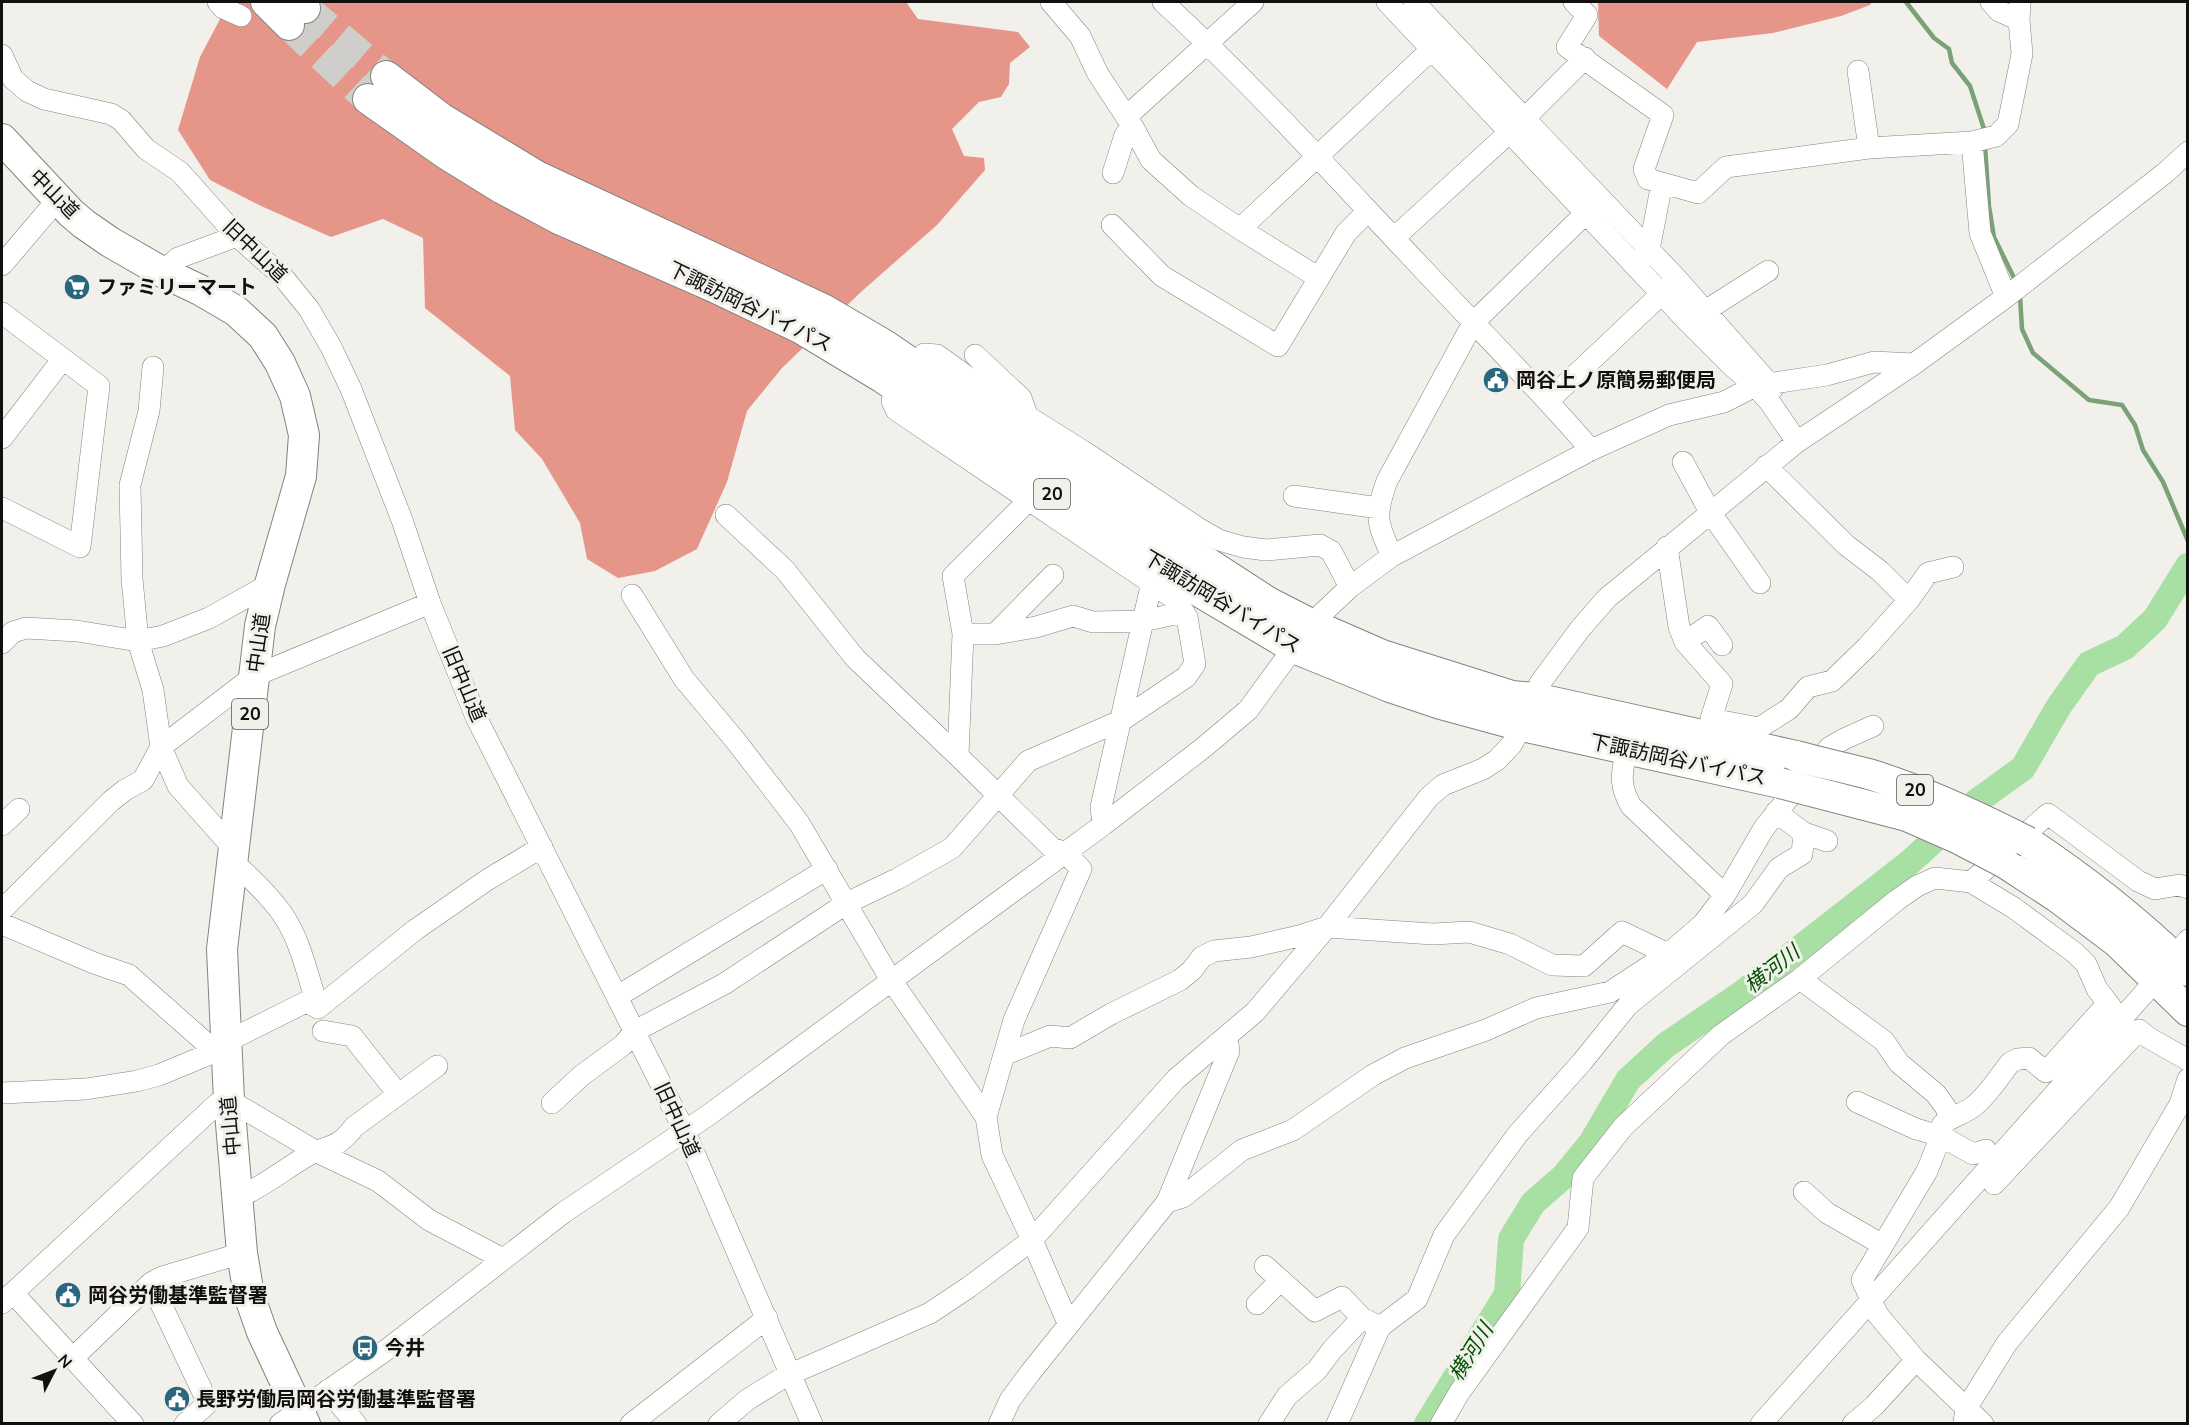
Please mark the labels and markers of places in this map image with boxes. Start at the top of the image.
supermarket icon: ファミリーマート [62,272,92,302]
place label: ファミリーマート [97,274,257,301]
public building icon: 岡谷上ノ原簡易郵便局 [1481,365,1511,395]
place label: 岡谷上ノ原簡易郵便局 [1516,367,1716,394]
public building icon: 岡谷労働基準監督署 [53,1280,83,1310]
place label: 岡谷労働基準監督署 [88,1282,268,1309]
bus stop icon: 今井 [350,1333,380,1363]
place label: 今井 [385,1335,425,1362]
public building icon: 長野労働局岡谷労働基準監督署 [162,1384,192,1414]
place label: 長野労働局岡谷労働基準監督署 [196,1386,476,1413]

